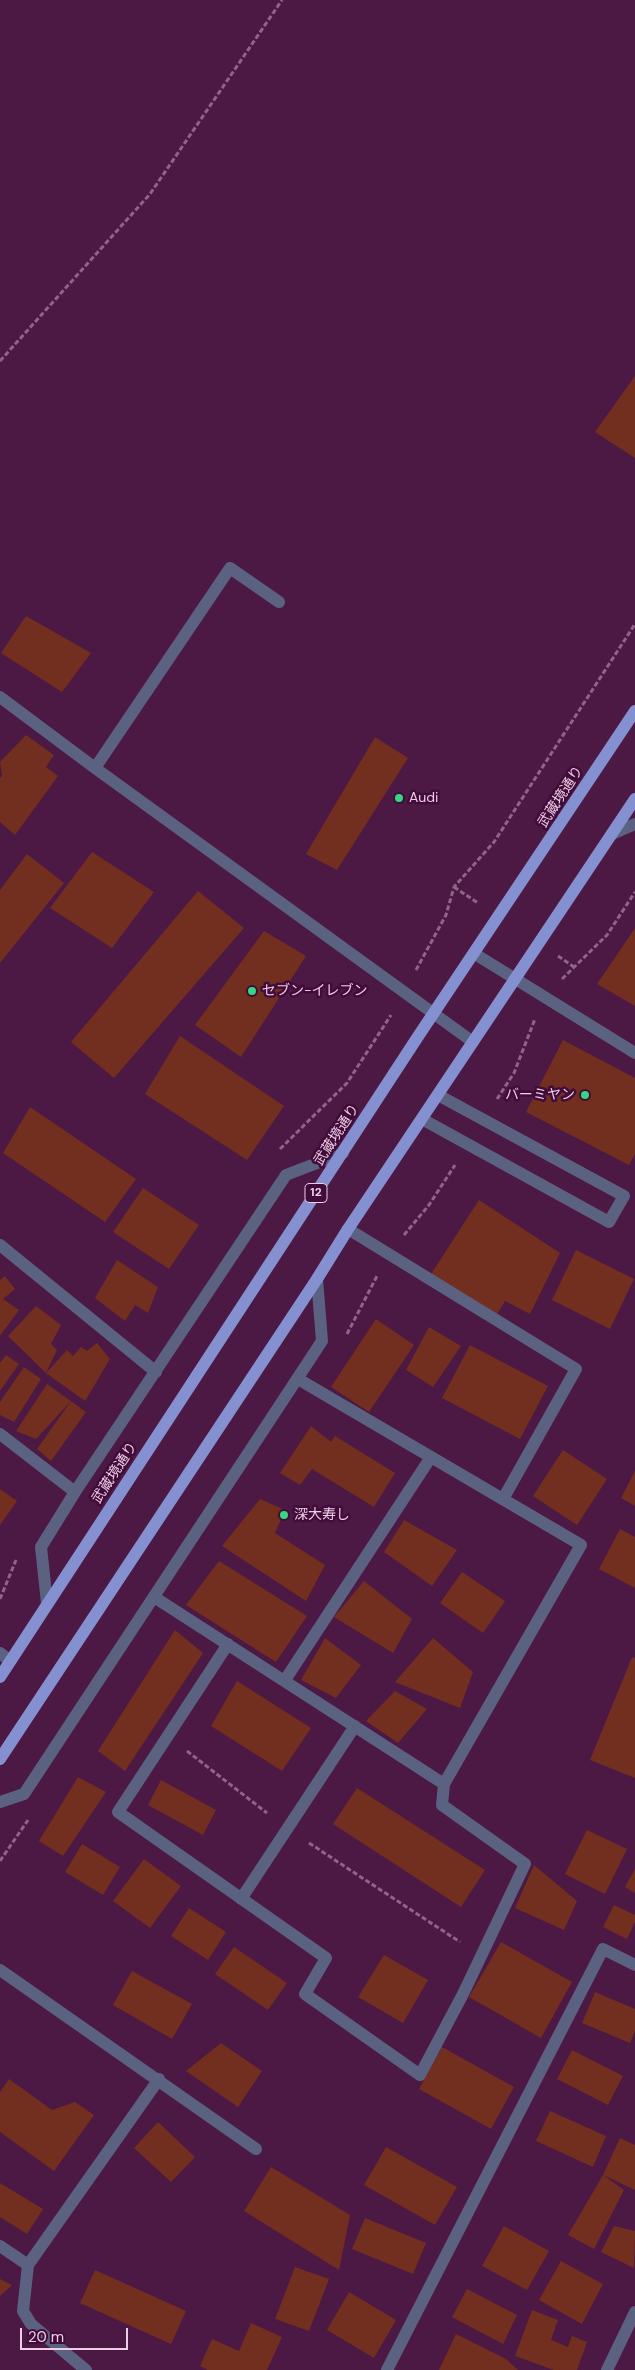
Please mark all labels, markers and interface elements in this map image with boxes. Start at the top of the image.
street label: 武蔵境通り [535,763,587,831]
place label: Audi [409,790,438,806]
marker: Audi [393,792,405,804]
place label: セブン-イレブン [262,983,368,999]
marker: セブン-イレブン [246,985,258,997]
place label: バーミヤン [505,1087,575,1103]
marker: バーミヤン [579,1089,591,1101]
street label: 武蔵境通り [311,1101,363,1169]
road number: 12 [305,1184,327,1202]
street label: 武蔵境通り [89,1439,141,1507]
place label: 深大寿し [294,1507,350,1523]
marker: 深大寿し [278,1509,290,1521]
scale bar [22,2318,130,2350]
text: 20 m [28,2327,64,2347]

